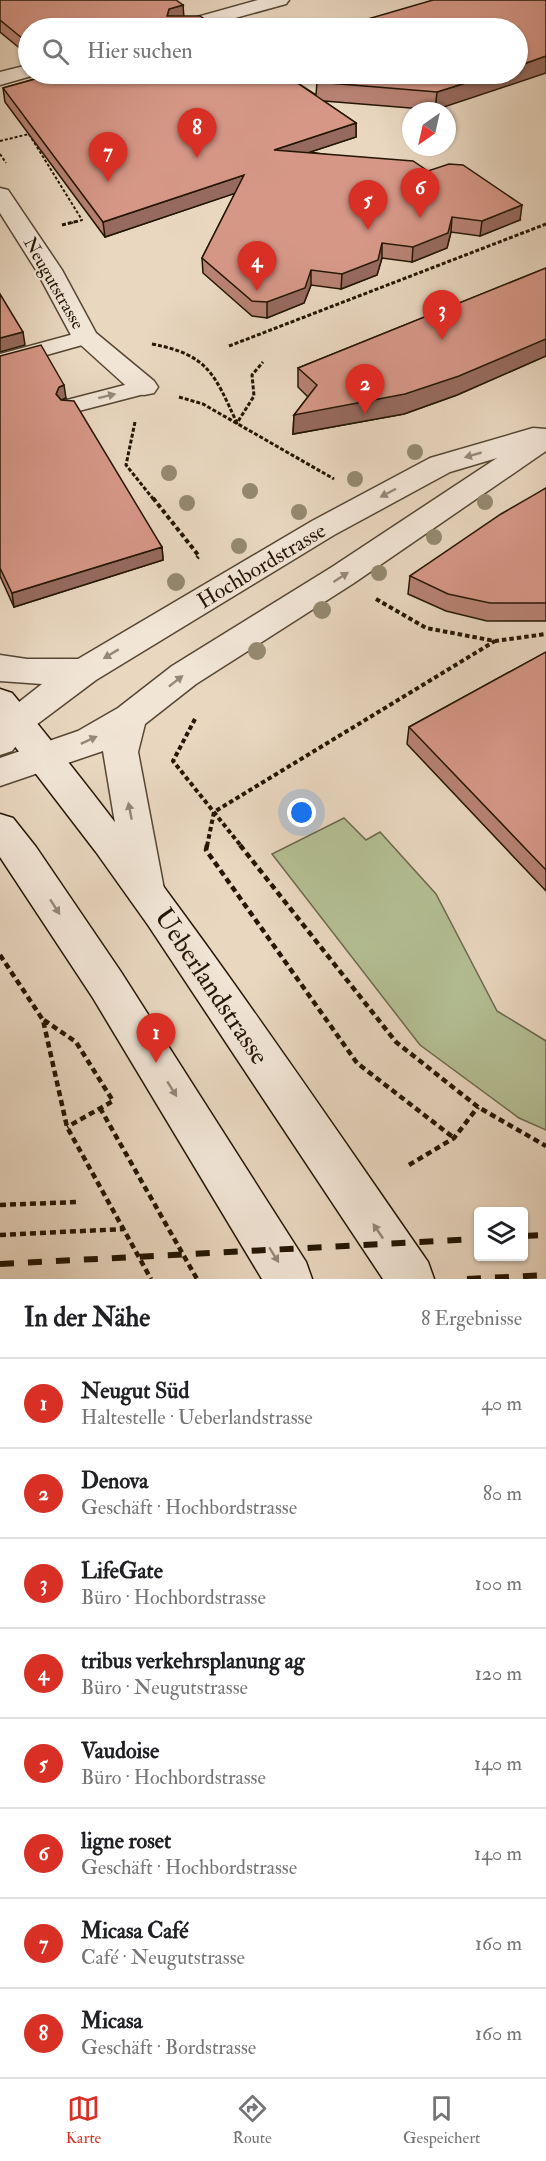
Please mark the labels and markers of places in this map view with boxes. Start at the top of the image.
pin: 8 [178,108,216,158]
pin: 7 [88,132,128,182]
pin: 6 [400,168,440,218]
pin: 5 [348,180,388,230]
pin: 4 [238,242,276,291]
pin: 3 [422,290,462,340]
pin: 2 [346,364,385,414]
pin: 1 [136,1014,176,1063]

